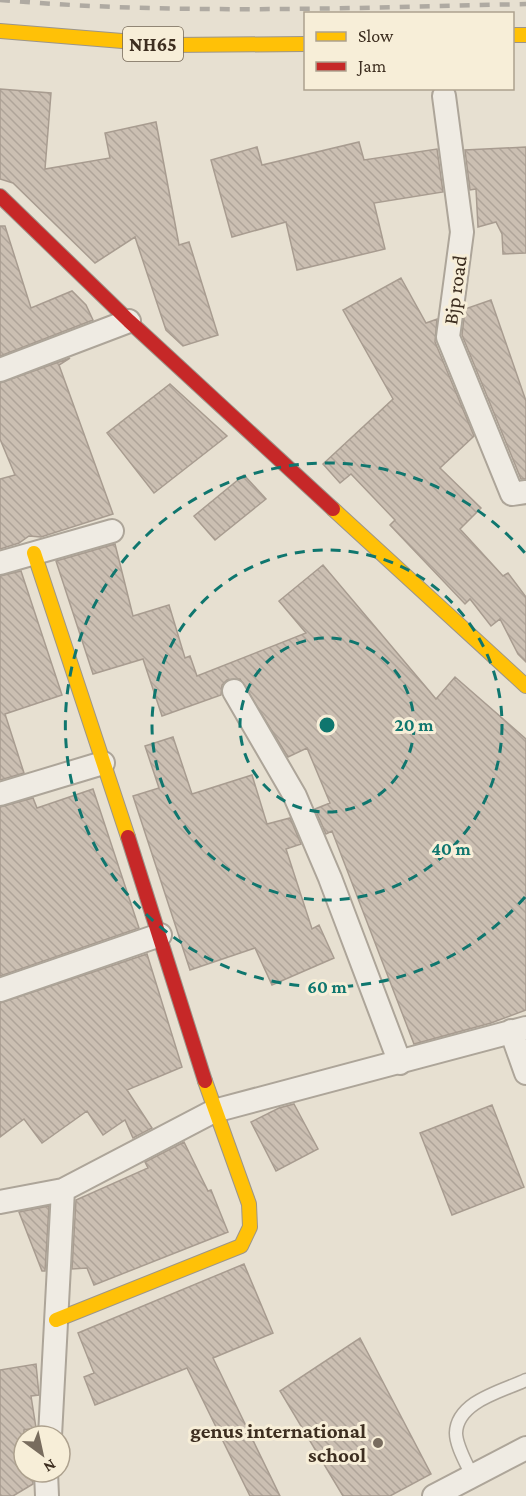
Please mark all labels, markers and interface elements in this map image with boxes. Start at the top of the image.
legend [304,12,514,90]
text: Slow [358,26,394,46]
road number: NH65 [123,27,183,61]
text: Jam [356,56,387,76]
street label: Bjp road [438,254,472,326]
centre of rings [317,715,337,735]
text: 20 m [395,715,434,735]
text: 40 m [431,839,471,859]
text: 60 m [307,977,347,997]
place label: genus international school [190,1419,366,1467]
north arrow [12,1424,72,1484]
marker: genus international school [371,1436,385,1450]
text: N [41,1456,59,1476]

